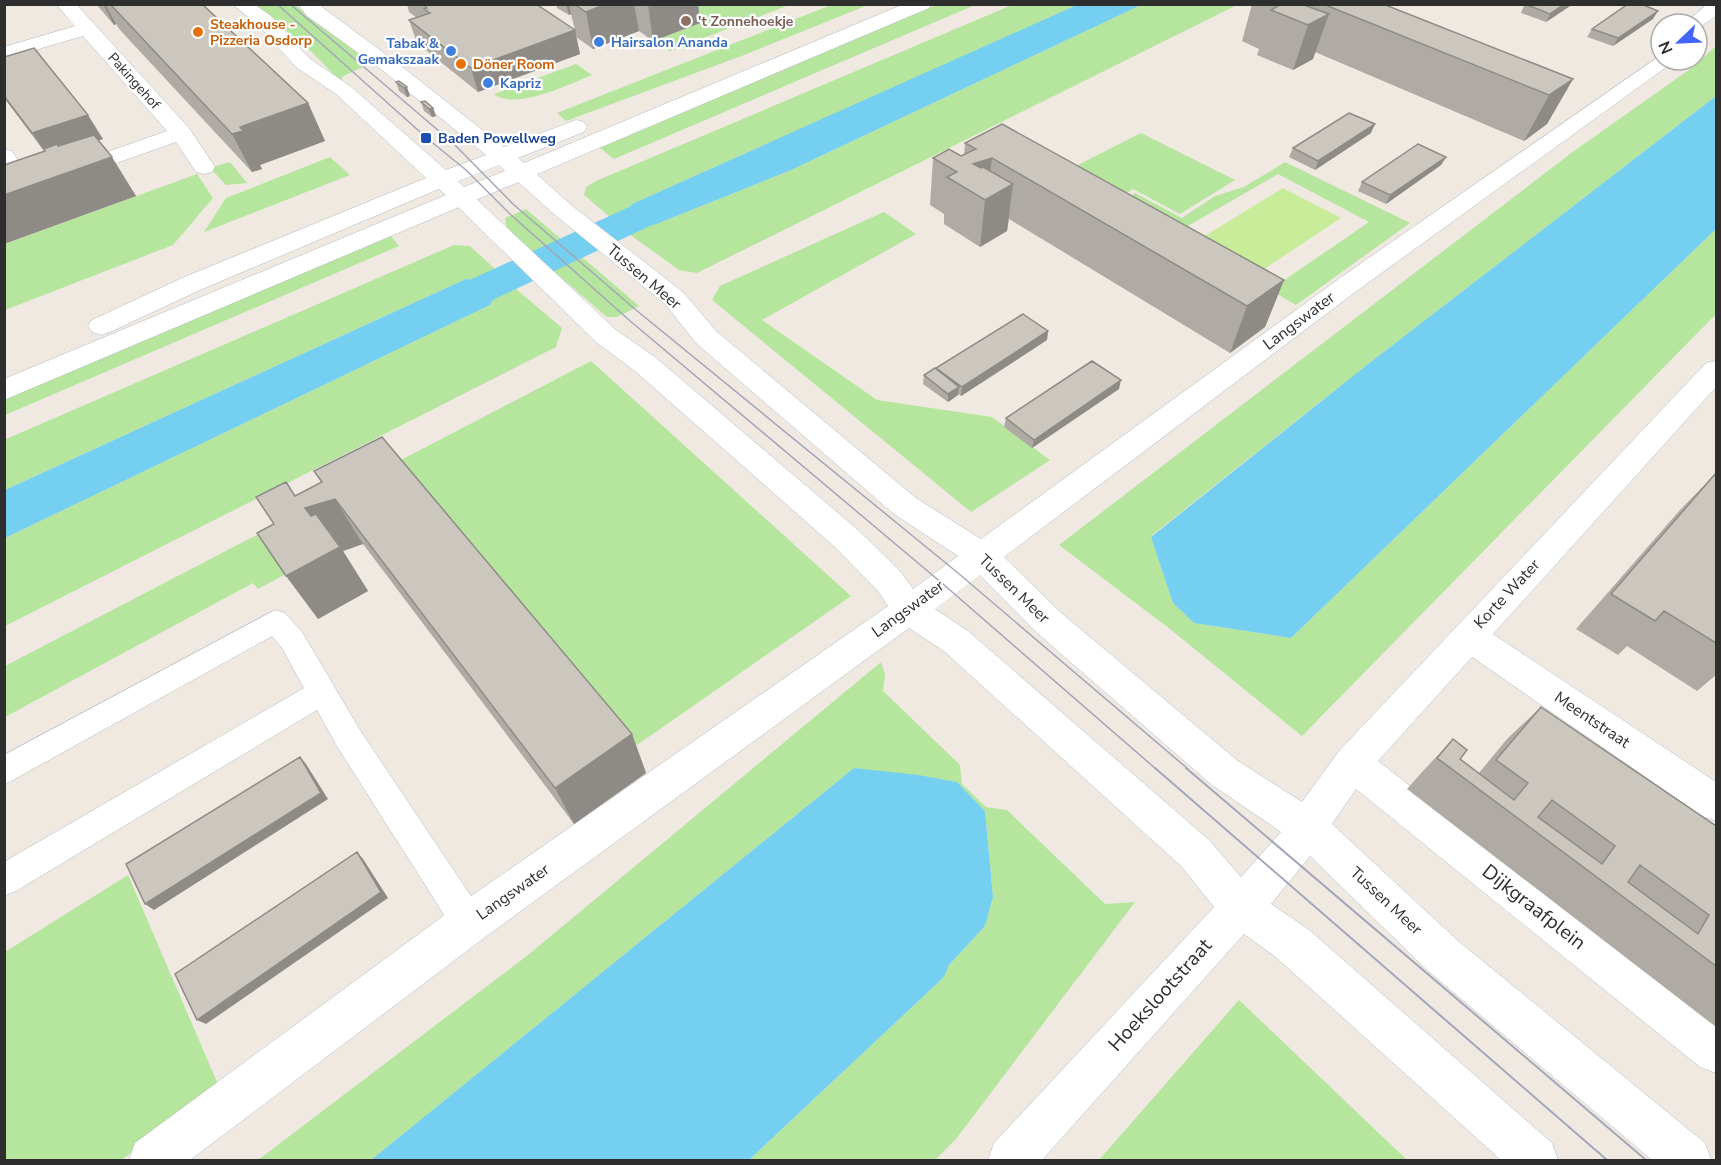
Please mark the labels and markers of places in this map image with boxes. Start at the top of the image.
place label: 't Zonnehoekje [698,12,794,31]
marker: 't Zonnehoekje [679,14,693,28]
place label: Steakhouse - Pizzeria Osdorp [210,15,312,50]
marker: Steakhouse - Pizzeria Osdorp [191,25,205,39]
place label: Hairsalon Ananda [611,33,728,52]
place label: Tabak & Gemakszaak [358,34,440,69]
marker: Hairsalon Ananda [592,35,606,49]
marker: Tabak & Gemakszaak [444,44,458,58]
place label: Döner Room [473,55,555,74]
marker: Döner Room [454,57,468,71]
place label: Kapriz [500,74,541,93]
marker: Kapriz [481,76,495,90]
place label: Baden Powellweg [438,129,556,148]
marker: Baden Powellweg [419,131,433,145]

